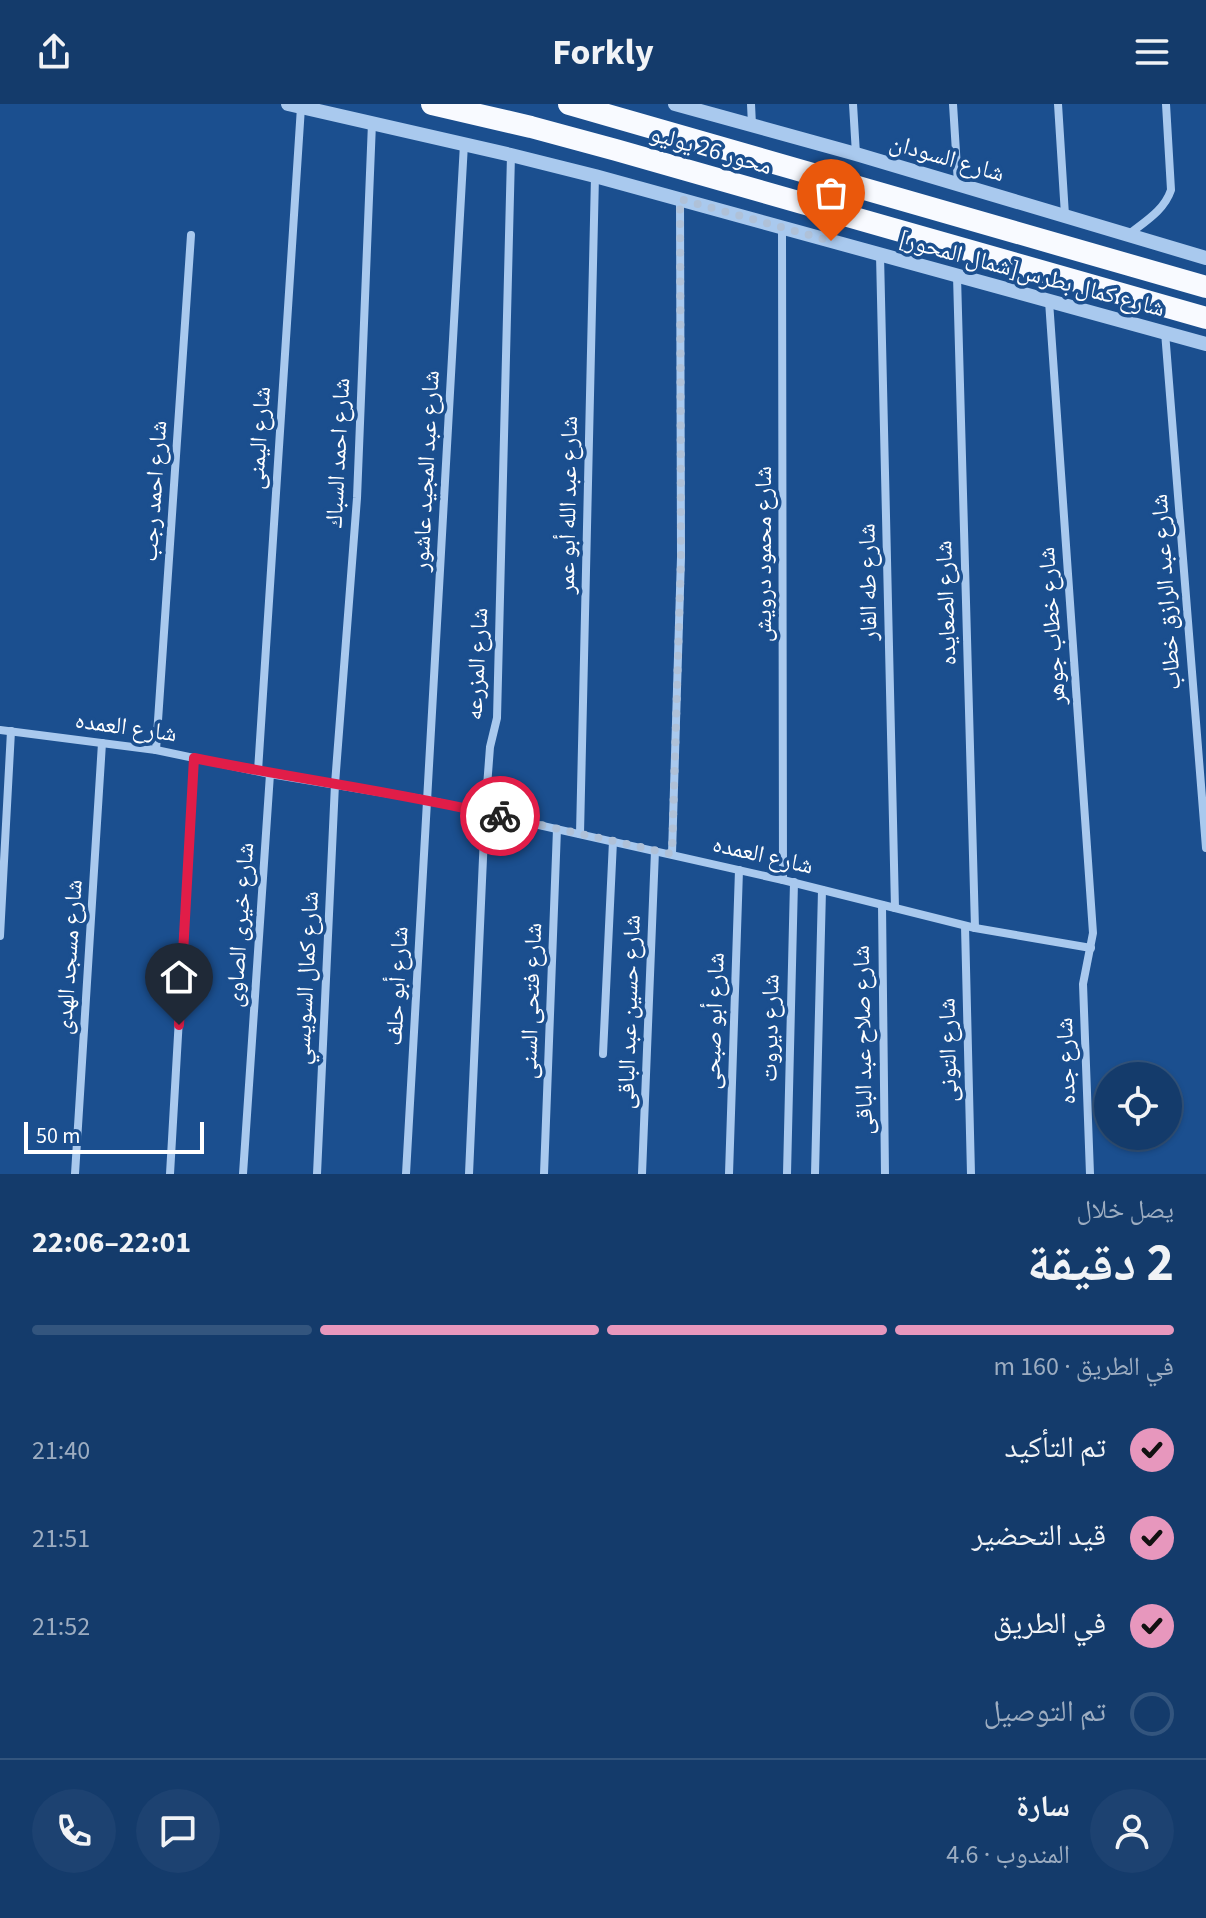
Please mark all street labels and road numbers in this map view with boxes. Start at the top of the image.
street label: محور 26 يوليو [646,116,776,184]
street label: شارع السودان [885,125,1009,191]
street label: شارع كمال بطرس[شمال المحور] [895,222,1169,326]
street label: شارع عبد المجيد عاشور [403,369,449,574]
street label: شارع احمد السباك [317,377,359,529]
street label: شارع اليمنى [238,385,280,491]
street label: شارع عبد الله أبو عمر [549,416,587,595]
street label: شارع احمد رجب [132,419,176,563]
street label: شارع محمود درويش [746,466,781,642]
street label: شارع عبد الرازق خطاب [1142,493,1190,691]
street label: شارع طه الفار [849,523,887,642]
street label: شارع الصعايده [926,540,966,666]
street label: شارع خطاب جوهر [1029,546,1075,707]
street label: شارع المزرعه [457,607,497,721]
street label: شارع العمده [73,703,179,751]
street label: شارع العمده [709,826,817,884]
street label: شارع خيرى الصاوى [217,841,263,1009]
street label: شارع مسجد الهدى [46,878,92,1036]
street label: شارع كمال السويسي [284,890,329,1066]
street label: شارع حسين عبد الباقى [608,914,650,1110]
street label: شارع فتحى السنى [511,922,551,1080]
street label: شارع أبو حلف [376,925,418,1047]
street label: شارع صلاح عبد الباقى [844,945,882,1135]
street label: شارع أبو صبحى [694,952,734,1090]
street label: شارع ديروت [752,974,788,1082]
street label: شارع التونى [930,998,966,1102]
street label: شارع جده [1047,1017,1085,1105]

